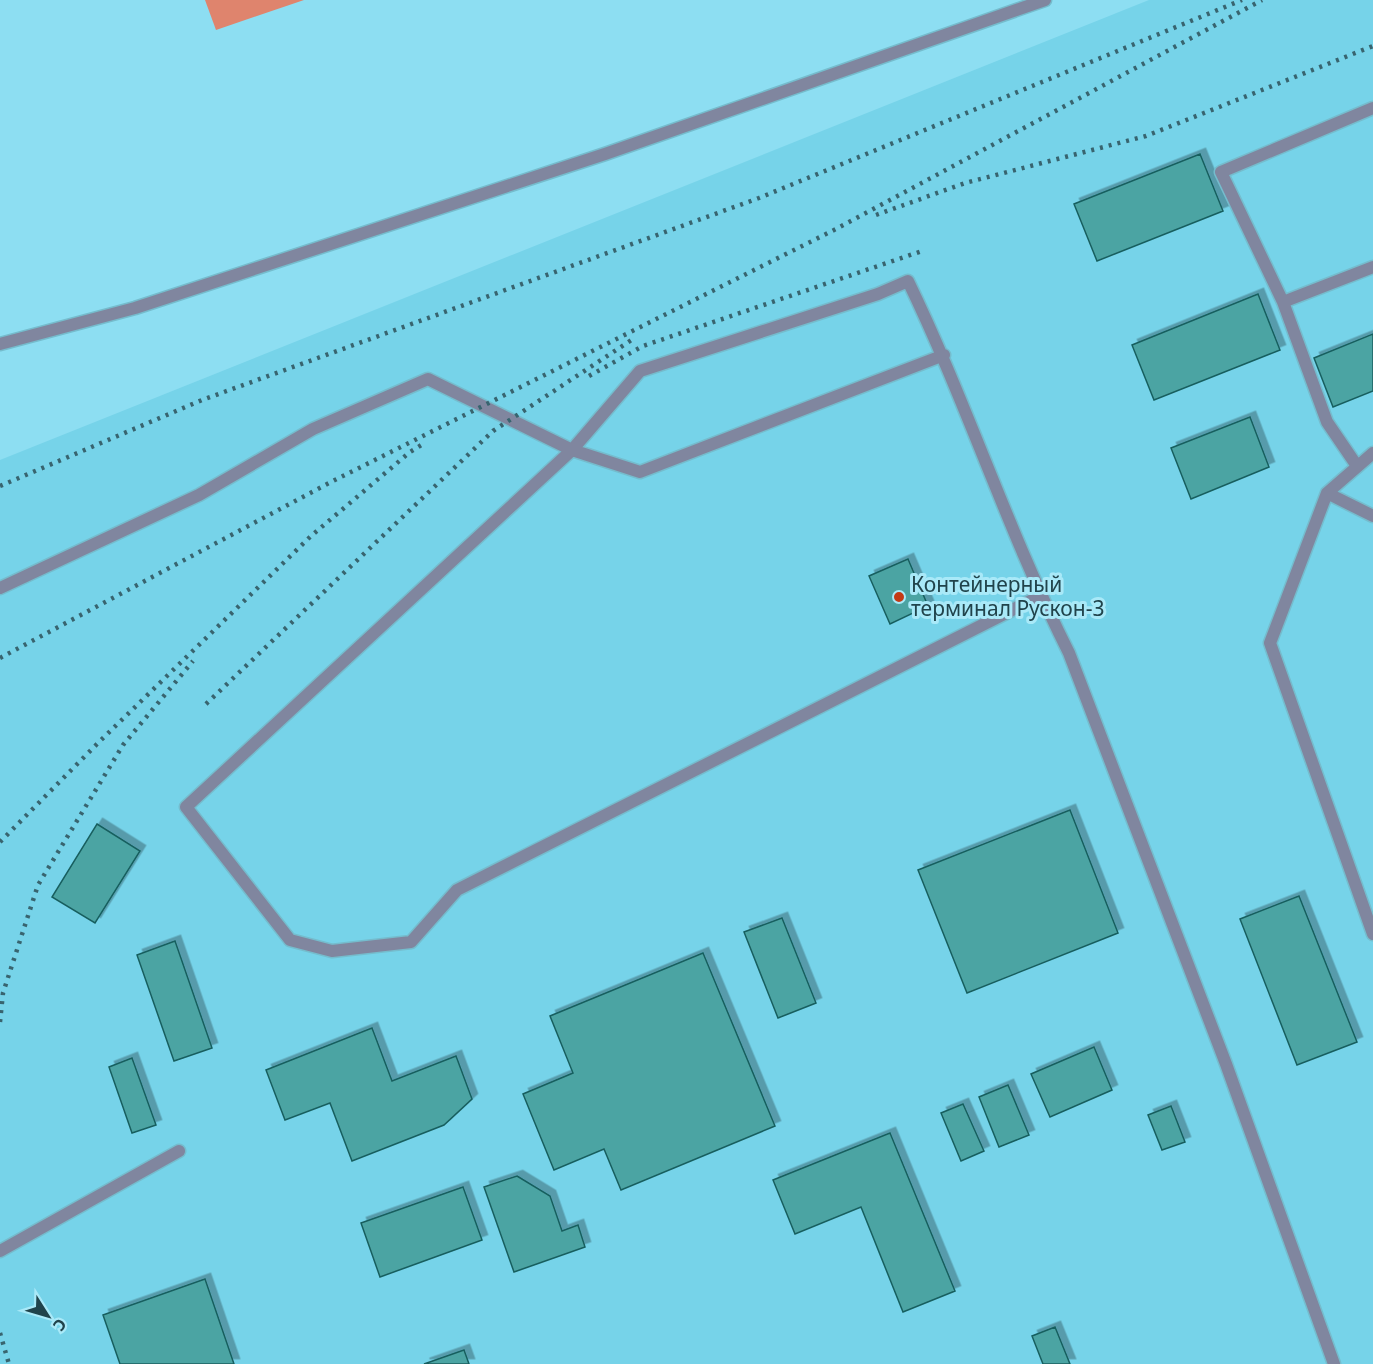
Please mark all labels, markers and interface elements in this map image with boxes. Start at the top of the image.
place label: Контейнерный терминал Рускон-3 [911,570,1104,622]
marker: Контейнерный терминал Рускон-3 [892,590,906,604]
north arrow [18,1286,78,1346]
text: С [48,1314,72,1336]

